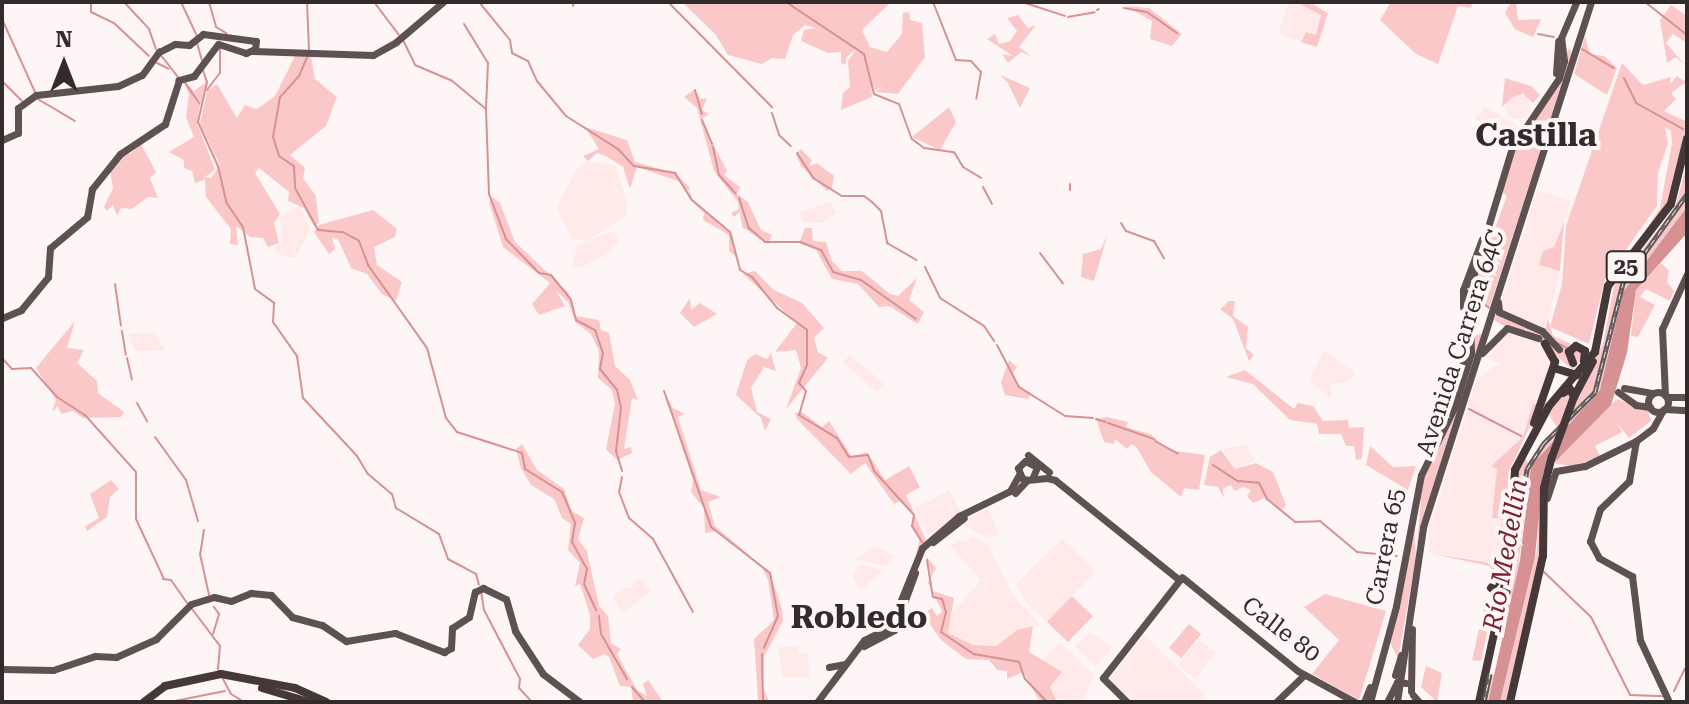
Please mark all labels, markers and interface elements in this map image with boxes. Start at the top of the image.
north arrow [24,24,104,104]
text: N [56,27,72,52]
district label: Castilla [1475,116,1597,154]
street label: Avenida Carrera 64C [1411,226,1511,460]
road number: 25 [1604,249,1648,285]
water label: Río Medellín [1477,476,1535,634]
street label: Carrera 65 [1361,486,1411,608]
street label: Calle 80 [1236,591,1326,669]
district label: Robledo [791,598,927,636]

